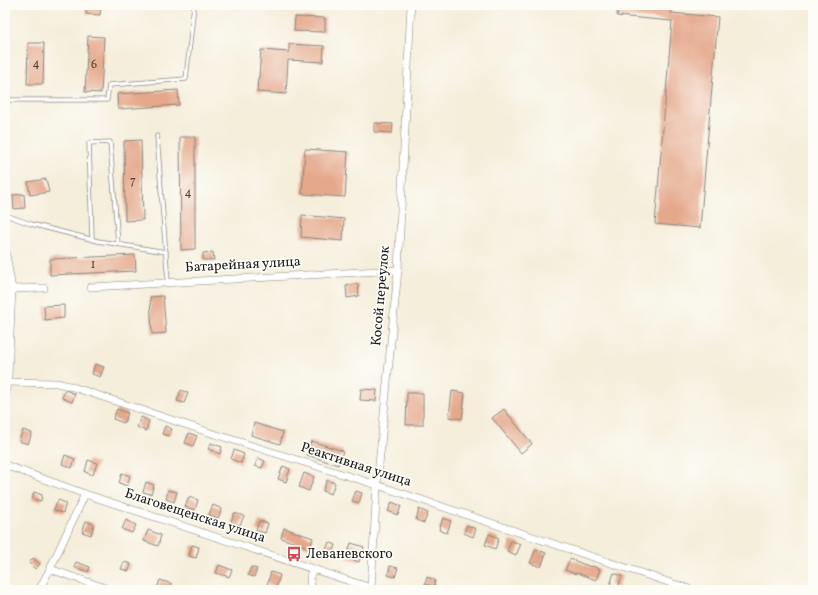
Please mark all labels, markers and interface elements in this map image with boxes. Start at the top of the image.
house number: 4 [32,56,40,72]
house number: 6 [91,57,97,73]
house number: 7 [130,173,136,189]
house number: 4 [184,185,192,201]
street label: Косой переулок [367,245,395,347]
street label: Батарейная улица [185,252,301,278]
house number: 1 [91,257,95,273]
street label: Реактивная улица [298,438,414,492]
street label: Благовещенская улица [122,484,268,548]
bus stop icon: Леваневского [285,545,303,563]
place label: Леваневского [306,545,393,564]

